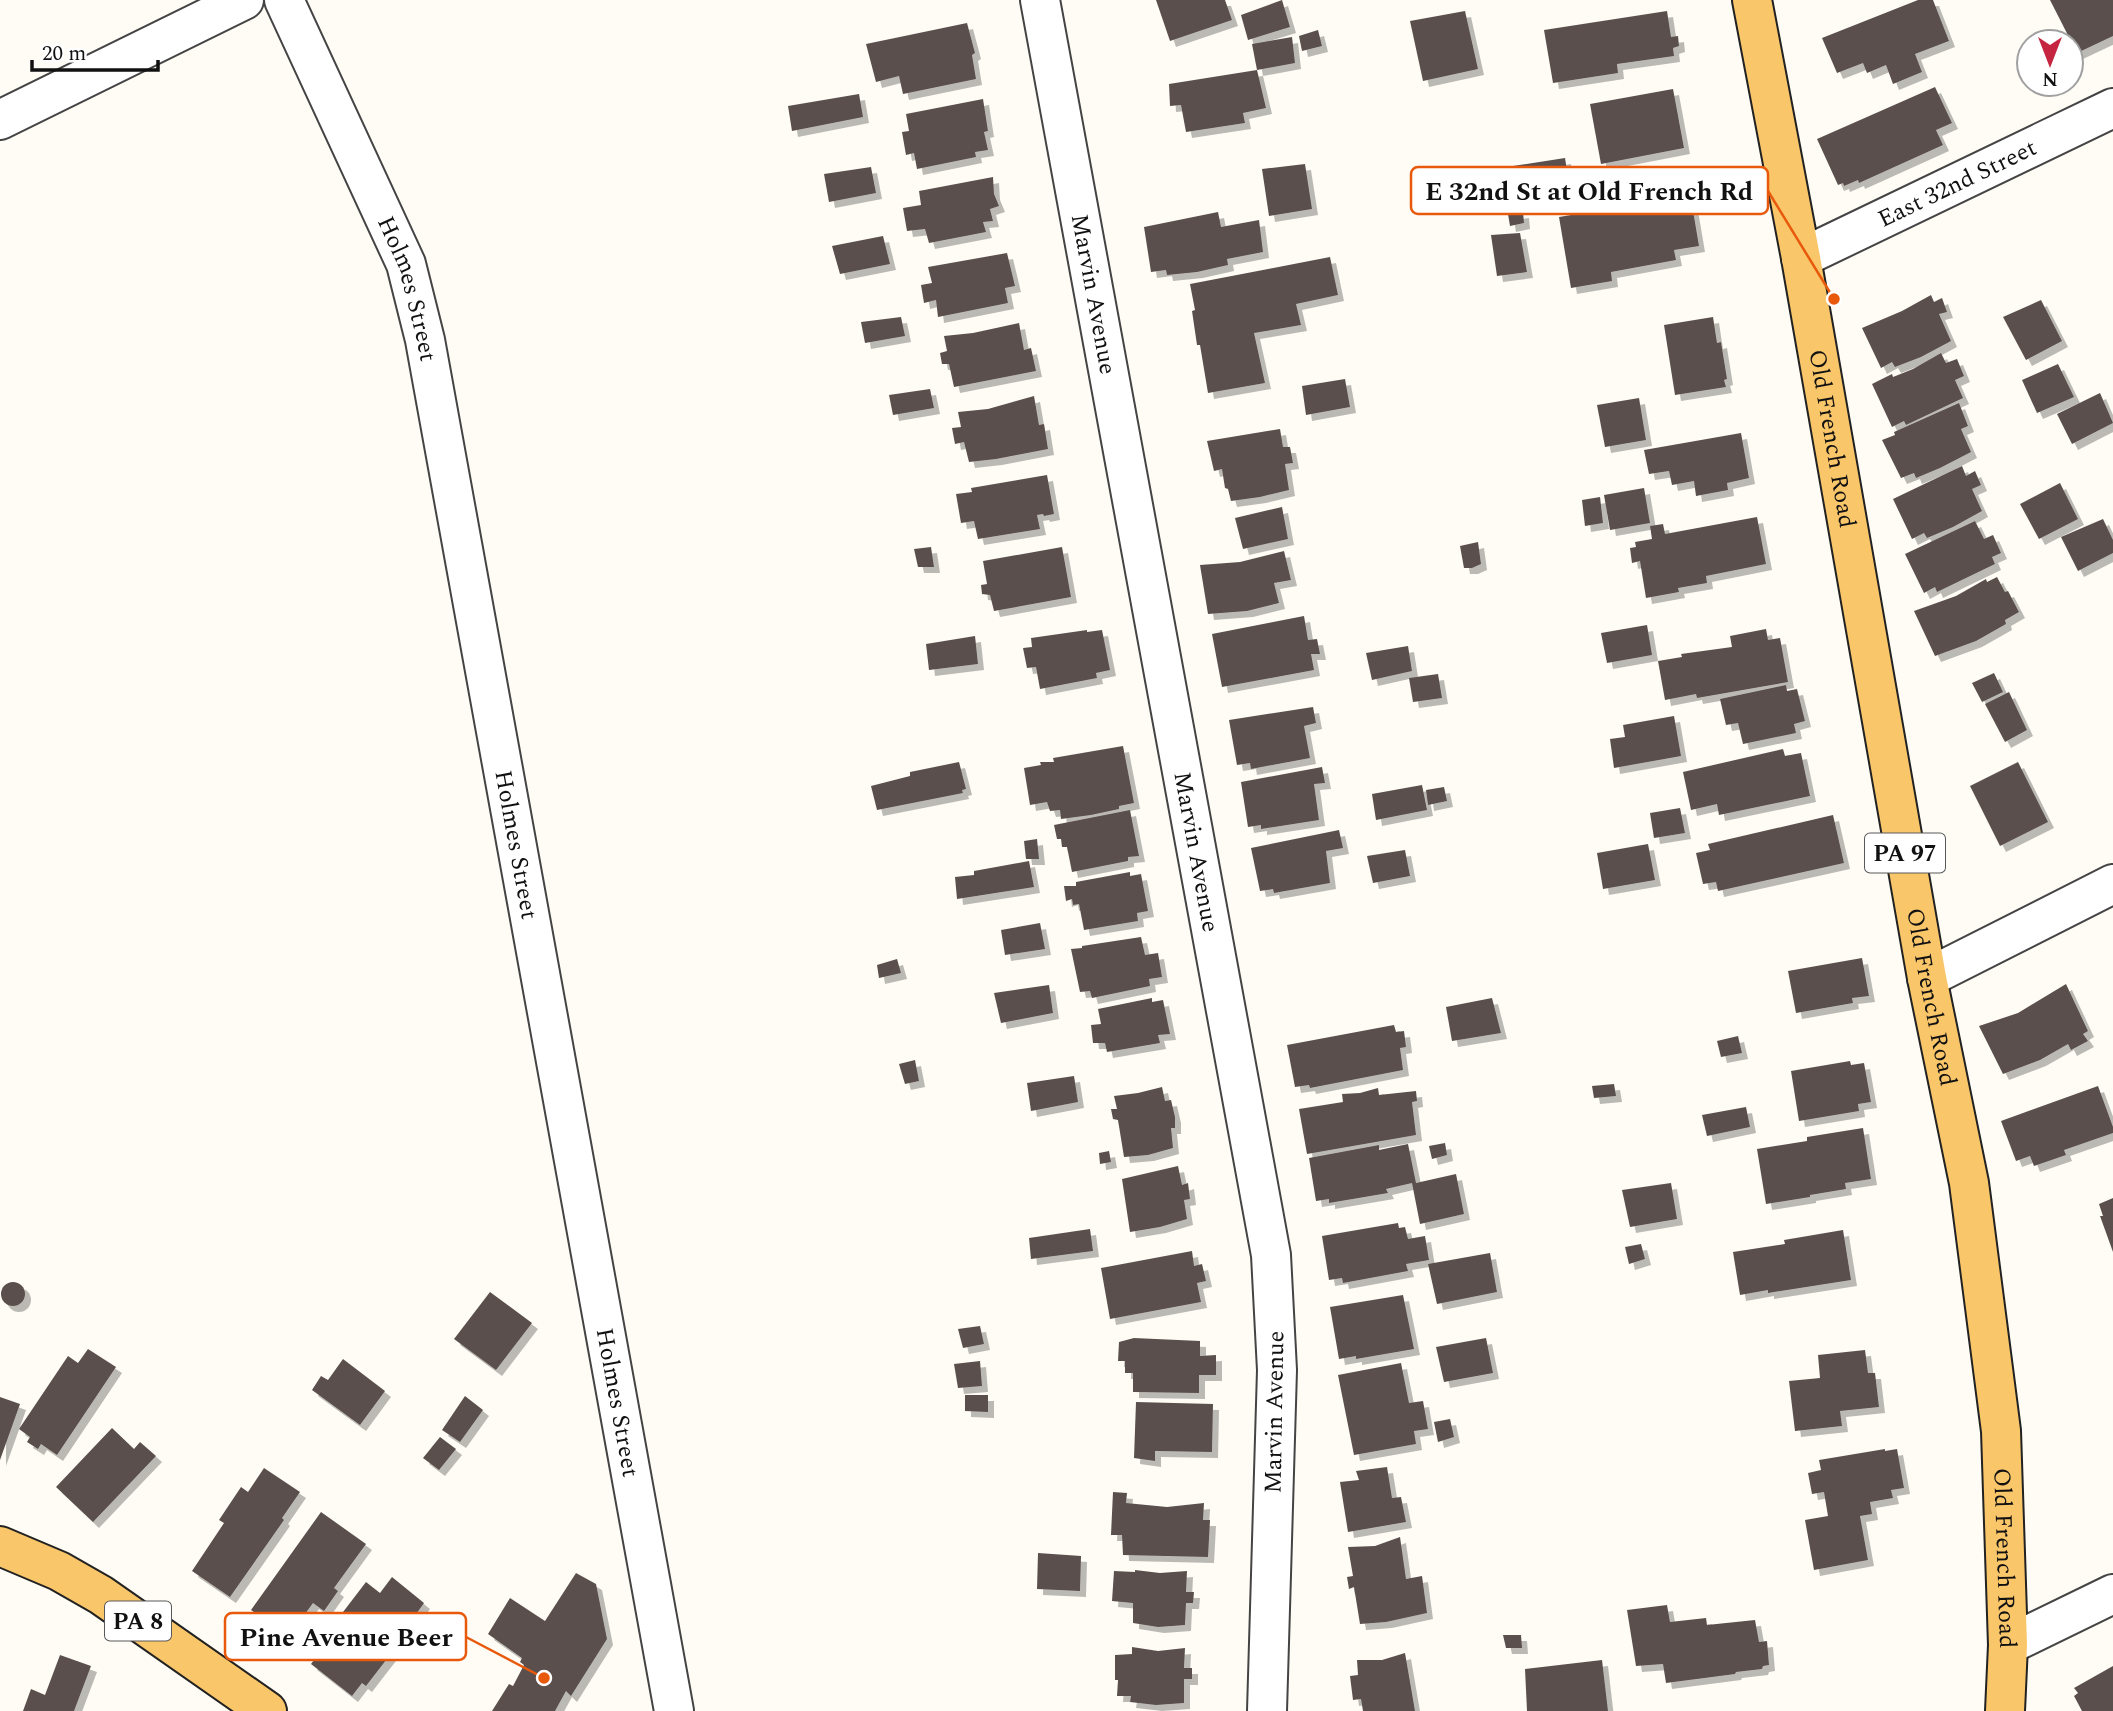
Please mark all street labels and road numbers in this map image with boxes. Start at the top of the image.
street label: East 32nd Street [1872,130,2043,238]
street label: Holmes Street [367,210,446,364]
street label: Marvin Avenue [1061,211,1126,377]
street label: Old French Road [1798,347,1865,531]
street label: Holmes Street [484,767,547,922]
street label: Marvin Avenue [1163,769,1228,935]
road number: PA 97 [1865,834,1945,873]
street label: Old French Road [1896,905,1966,1089]
street label: Holmes Street [586,1325,648,1480]
street label: Marvin Avenue [1256,1330,1294,1494]
street label: Old French Road [1983,1467,2025,1649]
road number: PA 8 [105,1602,171,1640]

